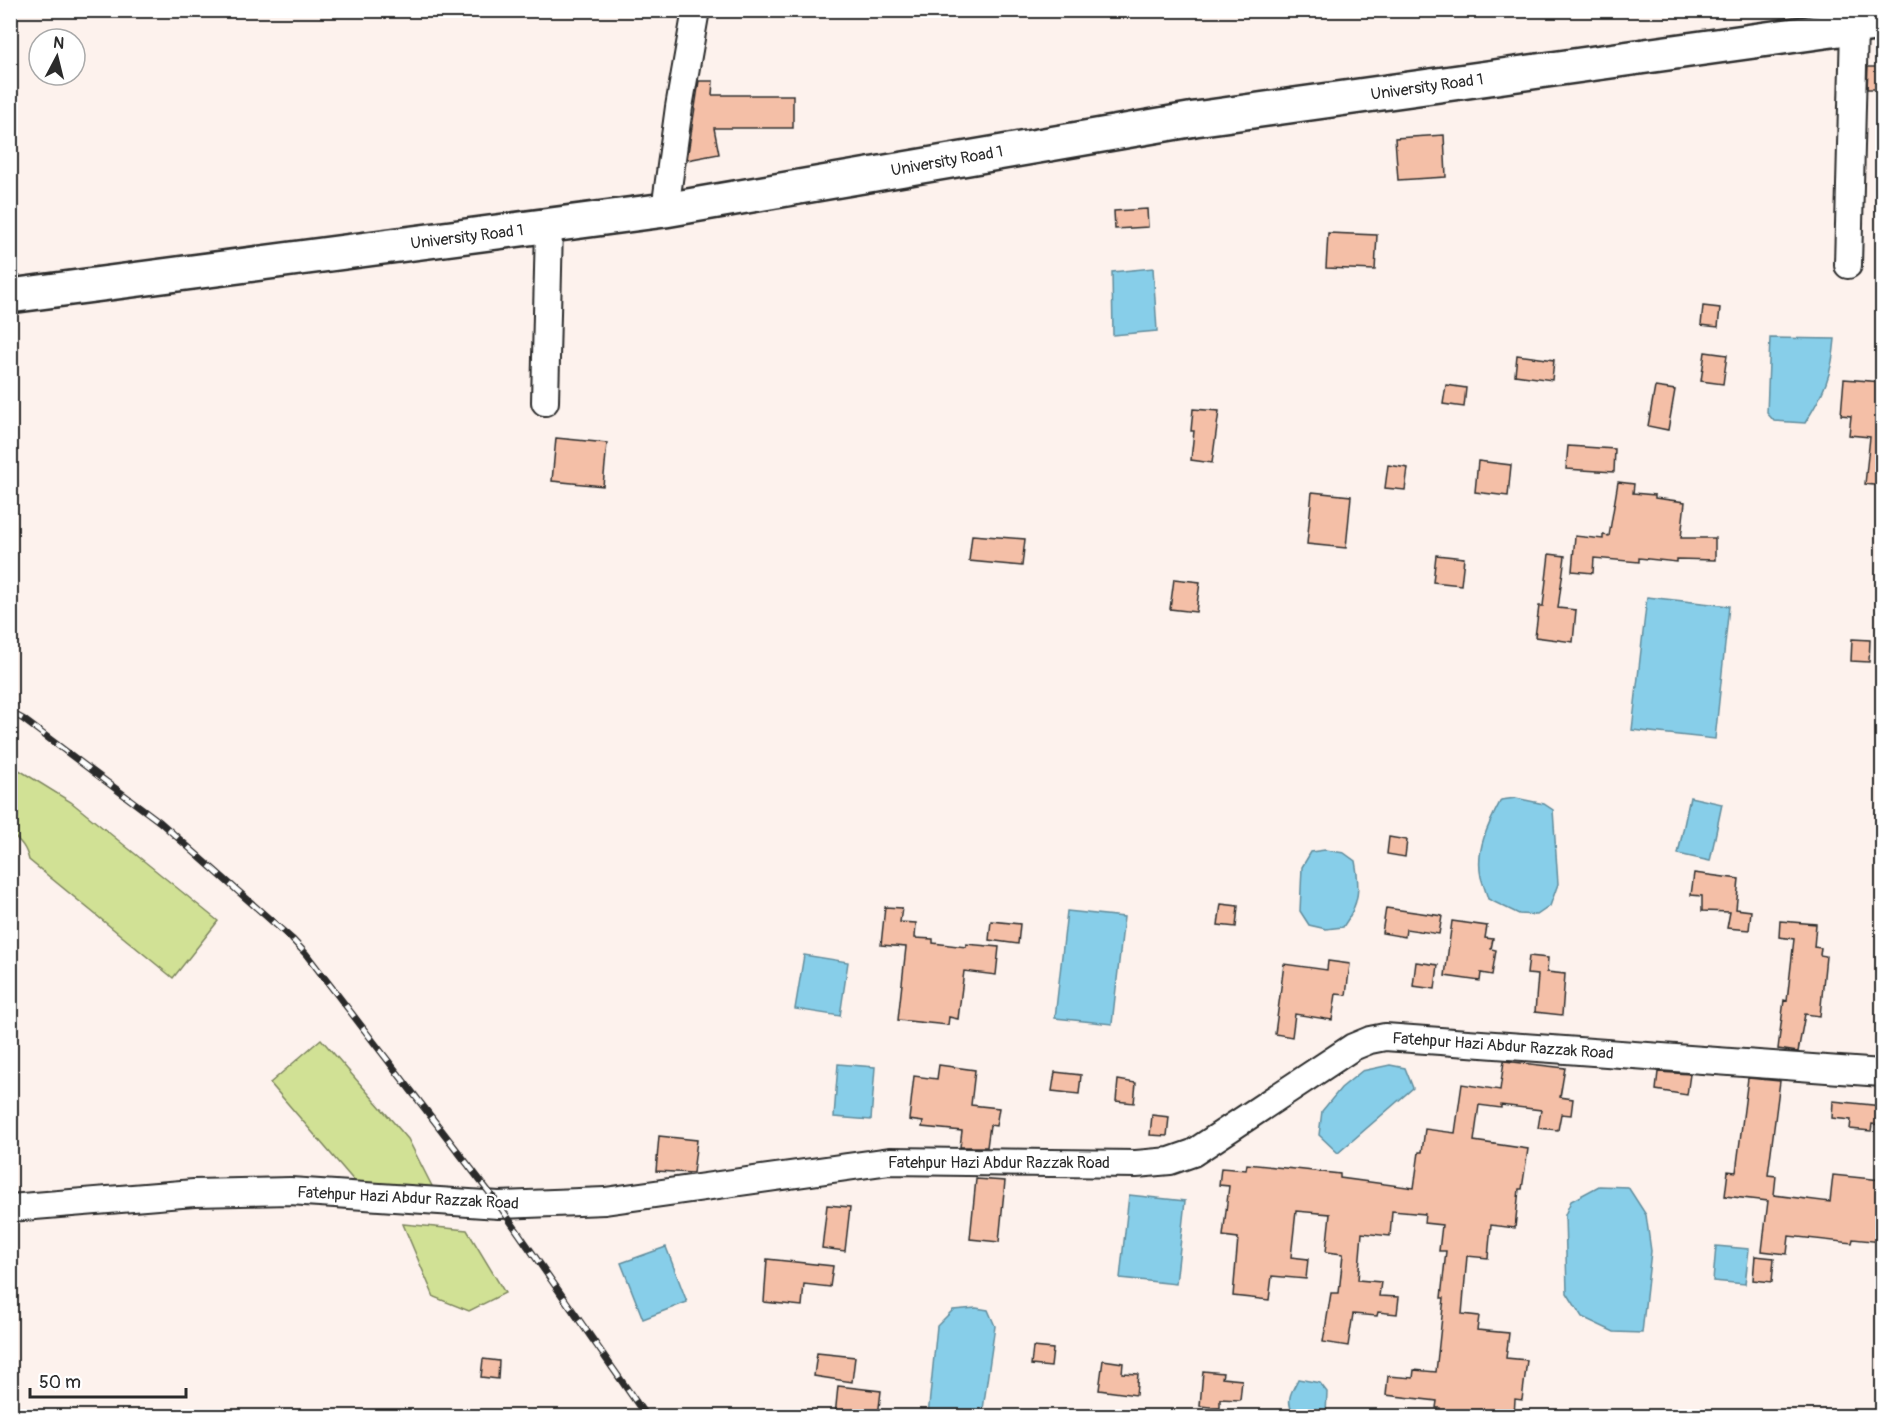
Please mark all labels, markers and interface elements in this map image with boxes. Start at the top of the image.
north arrow [27,27,87,87]
text: N [52,33,65,54]
street label: University Road 1 [1369,69,1485,105]
street label: University Road 1 [889,141,1005,181]
street label: University Road 1 [410,220,524,254]
street label: Fatehpur Hazi Abdur Razzak Road [1392,1028,1614,1064]
street label: Fatehpur Hazi Abdur Razzak Road [888,1153,1110,1173]
street label: Fatehpur Hazi Abdur Razzak Road [297,1182,519,1214]
scale bar [30,1361,186,1399]
text: 50 m [39,1371,81,1394]

